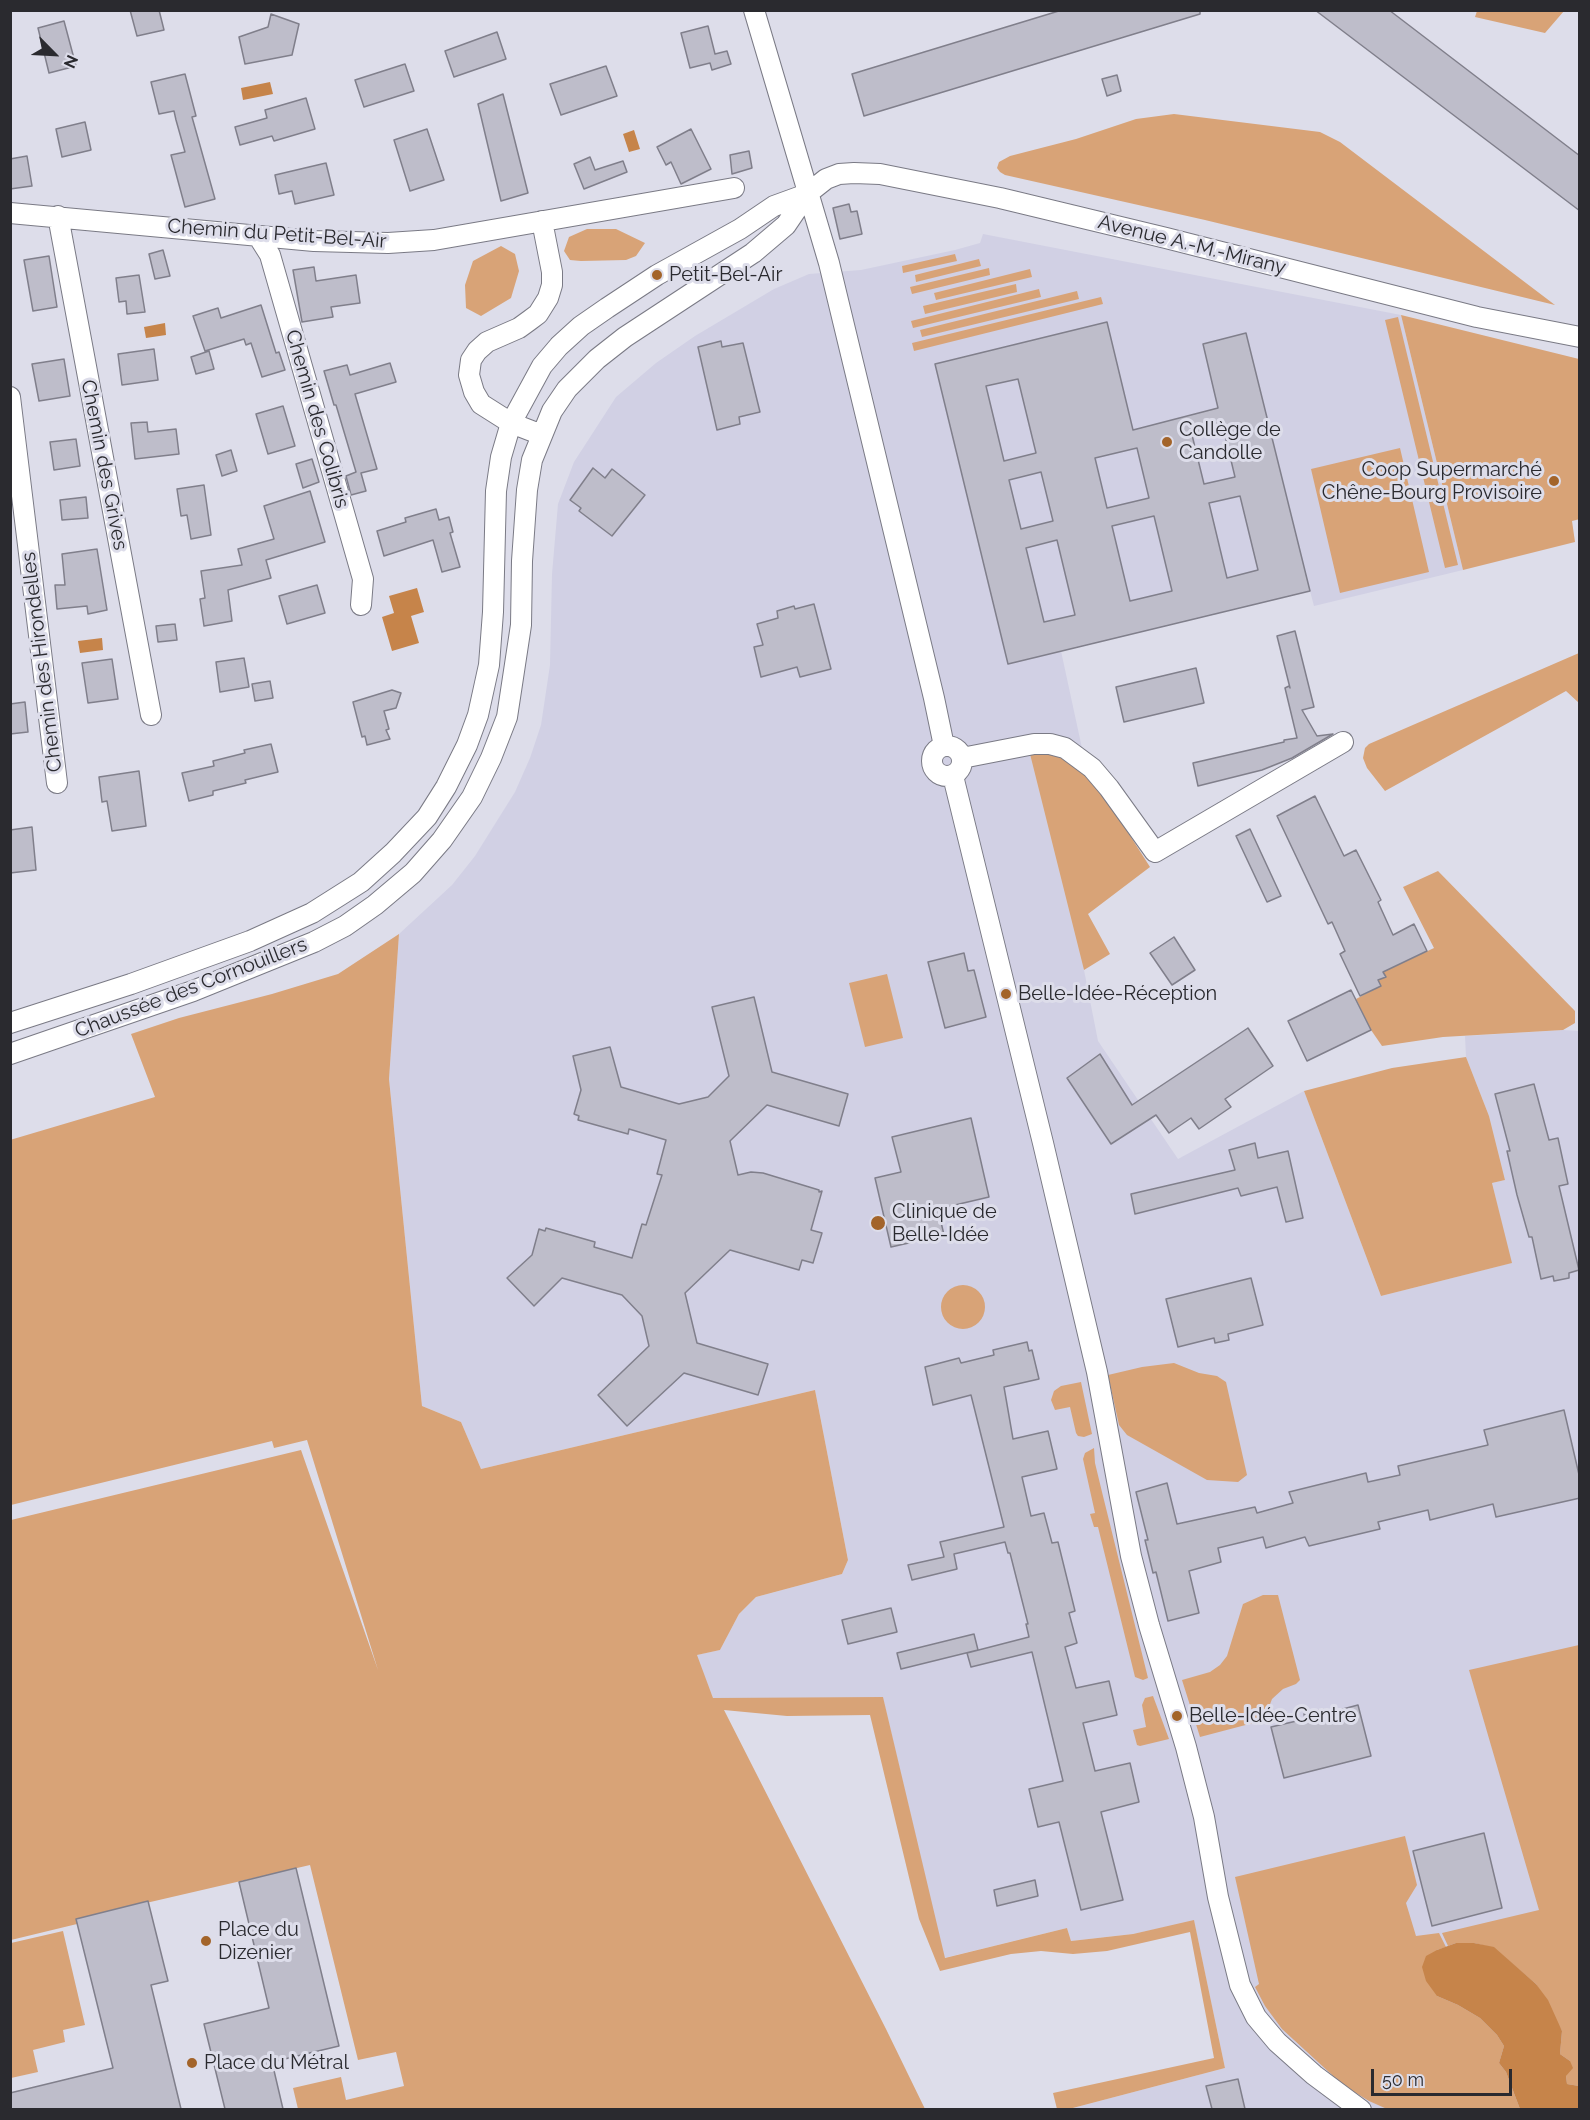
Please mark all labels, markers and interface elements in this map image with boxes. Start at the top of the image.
north arrow [24,24,84,84]
text: N [60,52,82,71]
street label: Avenue A.-M.-Mirany [1096,210,1288,280]
street label: Chemin du Petit-Bel-Air [167,214,387,254]
place label: Petit-Bel-Air [669,263,782,287]
marker: Petit-Bel-Air [650,268,664,282]
street label: Chemin des Colibris [280,327,354,511]
street label: Chemin des Grives [76,378,132,552]
place label: Collège de Candolle [1179,418,1281,465]
marker: Collège de Candolle [1160,435,1174,449]
place label: Coop Supermarché Chêne-Bourg Provisoire [1322,458,1542,505]
marker: Coop Supermarché Chêne-Bourg Provisoire [1547,474,1561,488]
street label: Chemin des Hirondelles [17,551,67,773]
street label: Chaussée des Cornouillers [72,933,310,1043]
place label: Belle-Idée-Réception [1018,982,1217,1006]
marker: Belle-Idée-Réception [999,987,1013,1001]
place label: Clinique de Belle-Idée [892,1200,997,1247]
marker: Clinique de Belle-Idée [869,1214,887,1232]
place label: Belle-Idée-Centre [1189,1704,1356,1728]
marker: Belle-Idée-Centre [1170,1709,1184,1723]
place label: Place du Dizenier [218,1918,299,1965]
marker: Place du Dizenier [199,1934,213,1948]
place label: Place du Métral [204,2051,349,2075]
marker: Place du Métral [185,2056,199,2070]
scale bar [1374,2057,1515,2095]
text: 50 m [1382,2069,1424,2090]

